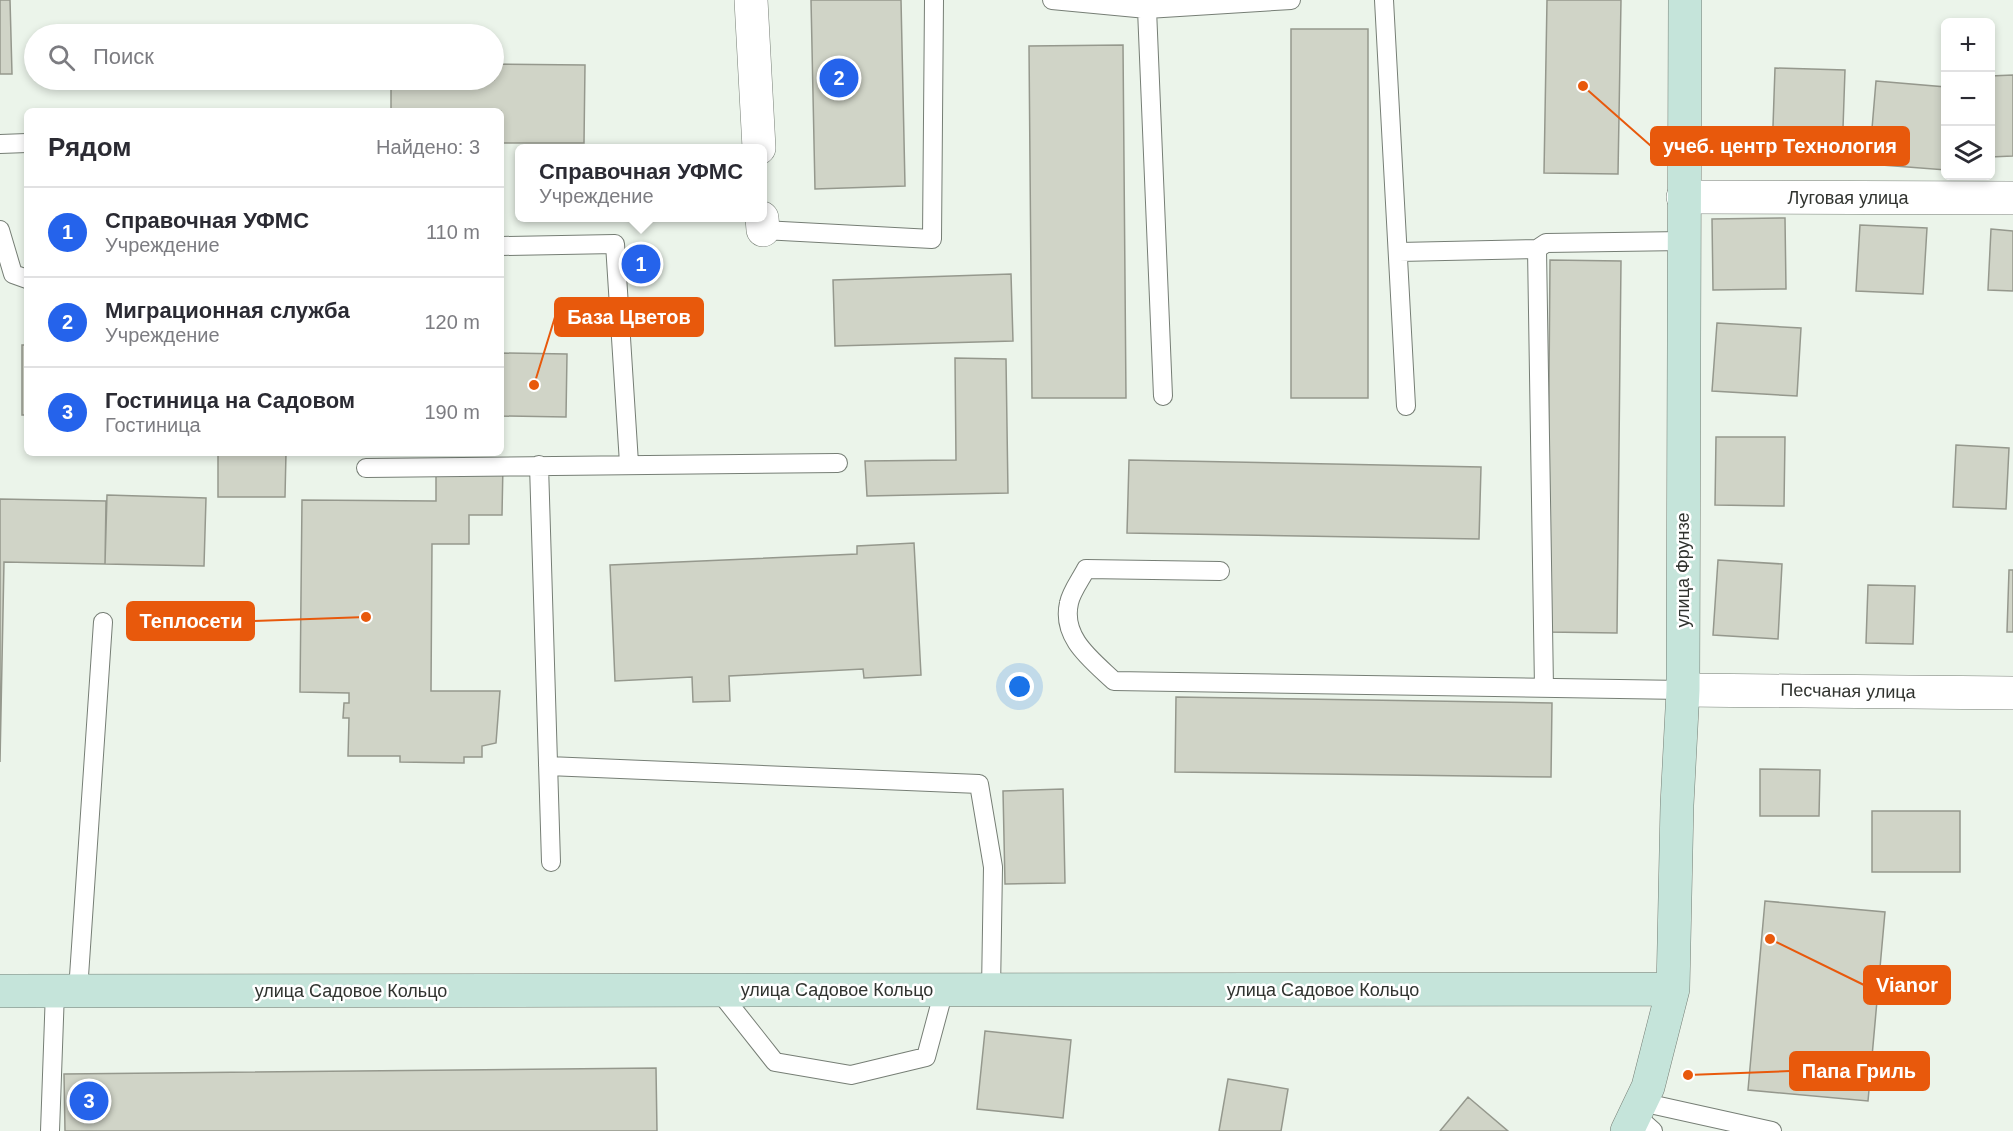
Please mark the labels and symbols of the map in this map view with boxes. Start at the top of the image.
pin: 2 [820,56,858,100]
callout: учеб. центр Технология [1651,127,1909,165]
text: учеб. центр Технология [1663,135,1897,157]
street label: Луговая улица [1788,188,1909,208]
pin: 1 [622,242,660,286]
callout: База Цветов [555,298,703,336]
text: База Цветов [567,306,691,328]
street label: улица Фрунзе [1673,513,1693,627]
callout: Теплосети [127,602,254,640]
text: Теплосети [140,610,242,632]
your location [1005,672,1034,701]
street label: Песчаная улица [1780,680,1917,702]
callout: Vianor [1864,966,1950,1004]
text: Vianor [1876,974,1938,996]
street label: улица Садовое Кольцо [741,980,933,1000]
street label: улица Садовое Кольцо [1227,980,1419,1000]
street label: улица Садовое Кольцо [255,981,447,1001]
callout: Папа Гриль [1790,1052,1929,1090]
text: Папа Гриль [1802,1060,1916,1082]
pin: 3 [70,1078,109,1124]

